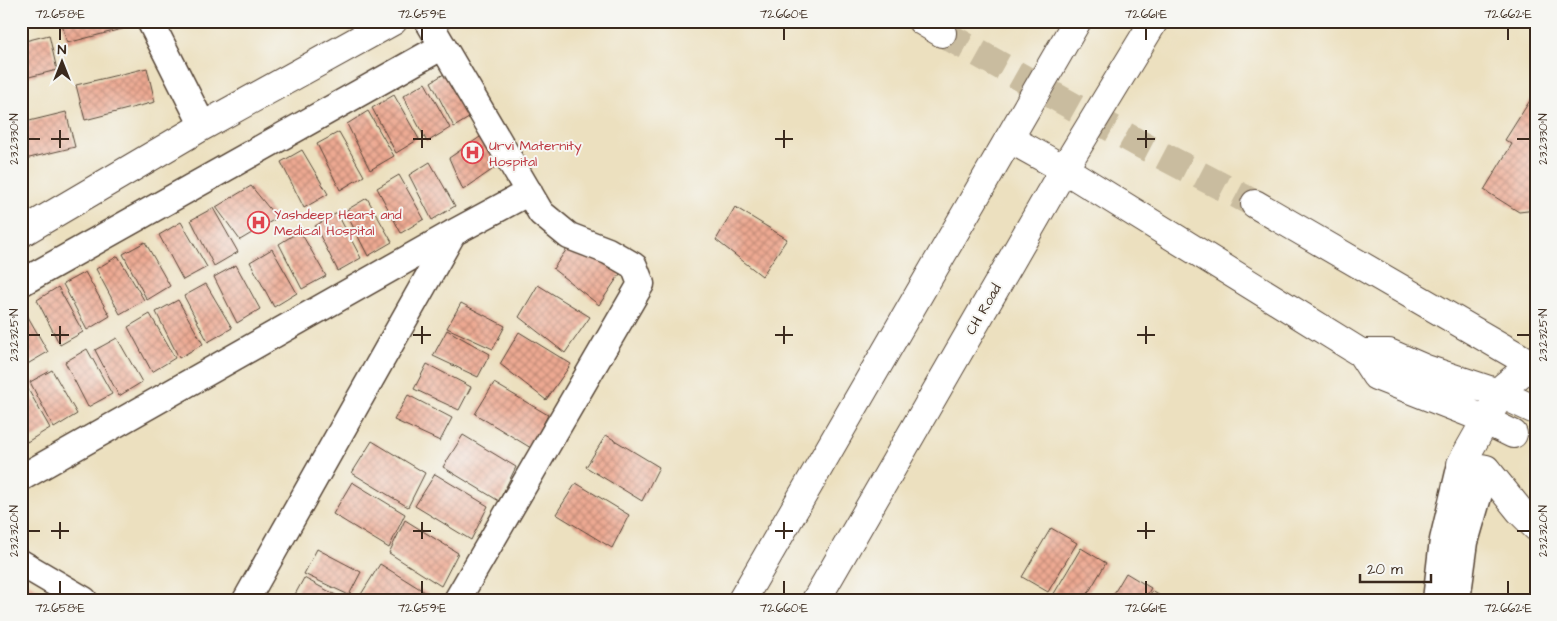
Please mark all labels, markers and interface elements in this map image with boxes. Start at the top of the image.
text: 72.658°E [35,6,85,23]
text: 72.659°E [398,6,446,23]
text: 72.660°E [760,6,808,23]
text: 72.661°E [1125,6,1167,23]
text: 72.662°E [1484,6,1532,23]
north arrow [38,38,88,88]
text: N [58,40,67,60]
text: 23.2330°N [6,113,23,165]
text: 23.2330°N [1535,113,1552,165]
place label: Urvi Maternity Hospital [489,136,582,172]
hospital icon: Urvi Maternity Hospital [461,141,485,165]
place label: Yashdeep Heart and Medical Hospital [274,205,402,241]
hospital icon: Yashdeep Heart and Medical Hospital [246,210,270,234]
street label: CH Road [961,280,1007,339]
text: 23.2325°N [6,308,23,362]
text: 23.2325°N [1535,308,1552,362]
text: 23.2320°N [6,504,23,557]
text: 23.2320°N [1535,504,1552,557]
scale bar [1360,551,1431,583]
text: 20 m [1367,559,1403,580]
text: 72.658°E [35,600,85,617]
text: 72.659°E [398,600,446,617]
text: 72.660°E [760,600,808,617]
text: 72.661°E [1125,600,1167,617]
text: 72.662°E [1484,600,1532,617]

